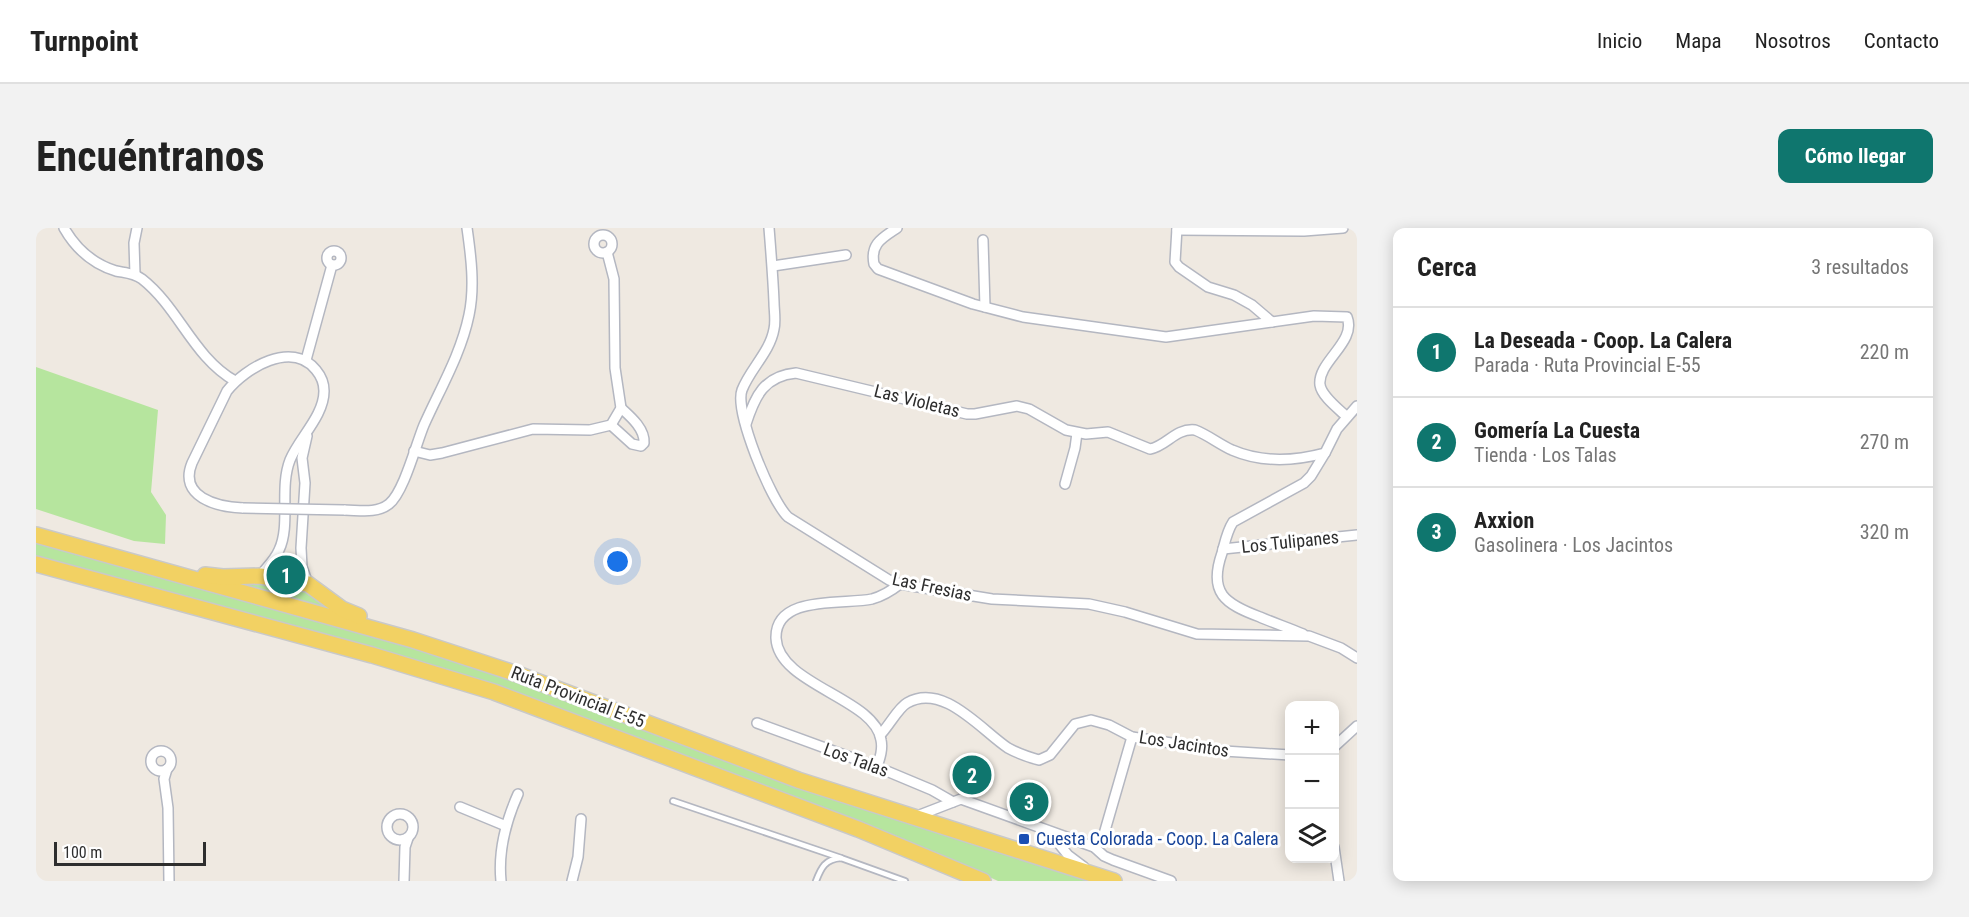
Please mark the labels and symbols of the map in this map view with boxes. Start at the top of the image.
street label: Las Violetas [872,380,962,421]
street label: Los Tulipanes [1240,526,1340,557]
your location [603,547,632,576]
pin: 1 [266,552,306,598]
street label: Las Fresias [890,568,974,605]
street label: Ruta Provincial E-55 [508,661,648,732]
street label: Los Jacintos [1138,726,1231,761]
street label: Los Talas [821,738,891,781]
pin: 2 [952,752,992,798]
pin: 3 [1010,780,1048,824]
place label: Cuesta Colorada - Coop. La Calera [1036,828,1279,849]
marker: Cuesta Colorada - Coop. La Calera [1017,832,1031,846]
scale bar [54,839,206,866]

